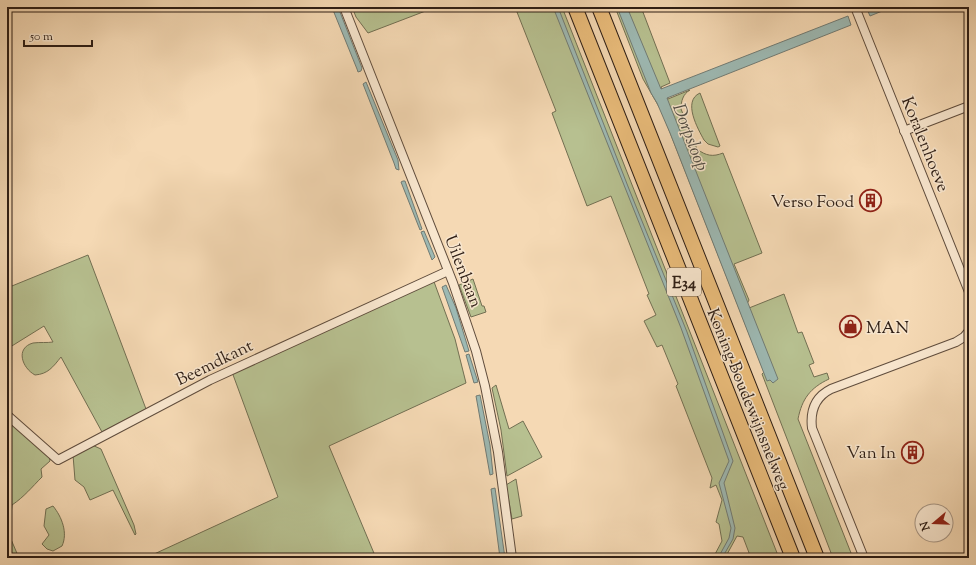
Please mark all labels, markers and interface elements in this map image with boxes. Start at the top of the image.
scale bar [24,22,92,48]
text: 50 m [29,28,53,46]
street label: Koralenhoeve [894,94,954,196]
water label: Dorpsloop [664,100,714,175]
building icon: Verso Food [857,188,883,214]
place label: Verso Food [771,191,854,215]
street label: Uilenbaan [437,232,487,312]
road number: E34 [667,268,701,296]
street label: Koning Boudewijnsnelweg [700,305,795,494]
shop icon: MAN [837,314,863,340]
place label: MAN [866,317,909,341]
street label: Beemdkant [172,335,258,393]
building icon: Van In [899,439,925,465]
place label: Van In [846,442,896,466]
north arrow [914,503,954,543]
text: N [916,519,935,534]

